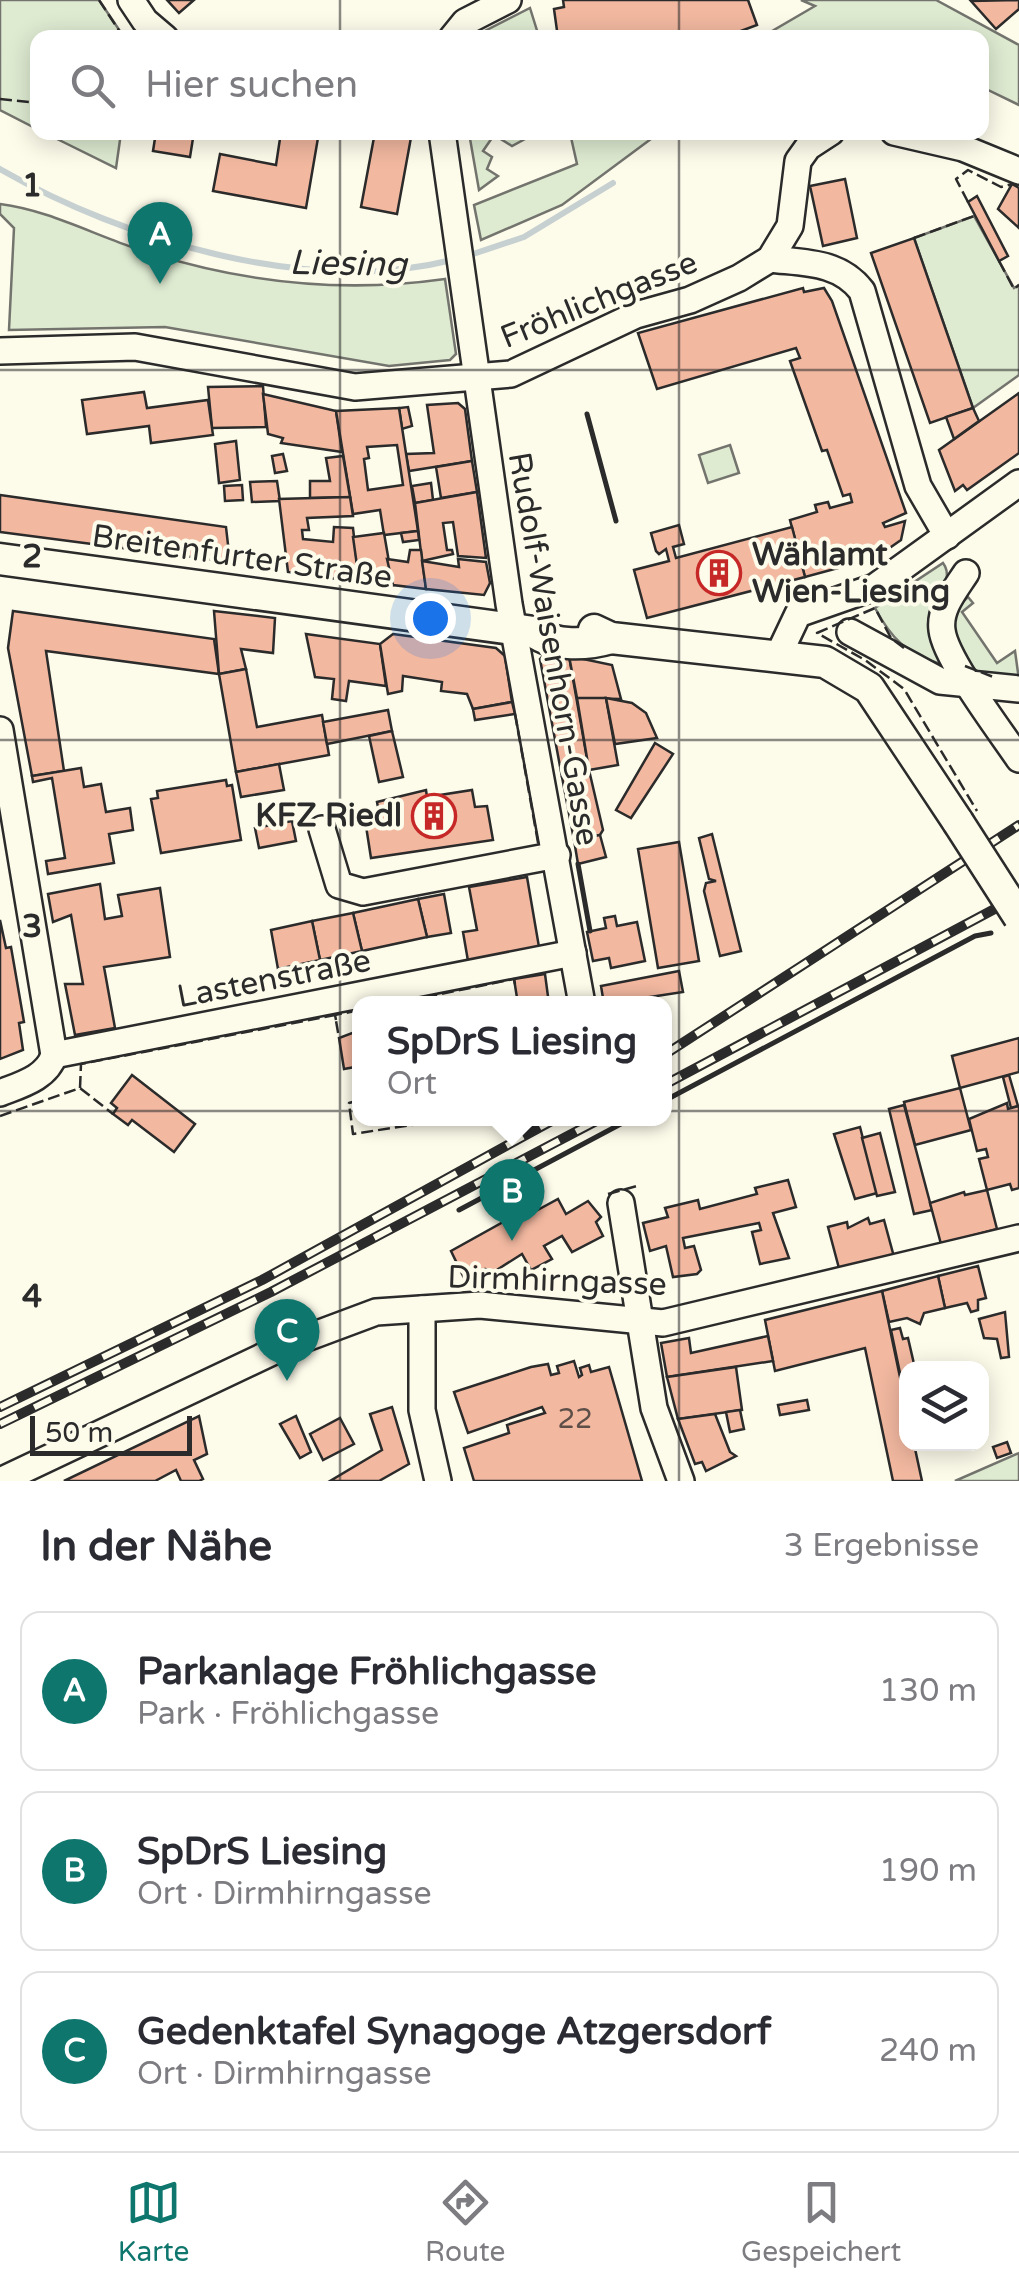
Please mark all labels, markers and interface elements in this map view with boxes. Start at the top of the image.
search box [30,30,989,140]
icon: search [65,58,120,113]
text: Hier suchen [145,62,358,108]
text: 1 [22,167,42,205]
pin: A [128,202,192,284]
water label: Liesing [289,242,409,286]
street label: Fröhlichgasse [495,243,703,357]
street label: Rudolf-Waisenhorn-Gasse [500,449,606,849]
street label: Breitenfurter Straße [89,517,395,597]
place label: Wählamt Wien-Liesing [752,536,950,611]
text: 2 [22,538,42,576]
building icon: Wählamt Wien-Liesing [696,550,742,596]
your location [405,593,456,644]
building icon: KFZ Riedl [411,793,457,839]
place label: KFZ Riedl [255,797,402,835]
text: 3 [22,908,42,946]
street label: Lastenstraße [174,942,374,1016]
popup [352,996,672,1126]
text: SpDrS Liesing [387,1019,637,1065]
text: Ort [387,1065,437,1103]
pin: B [480,1158,544,1241]
street label: Dirmhirngasse [447,1258,667,1304]
text: 4 [22,1278,42,1316]
pin: C [254,1298,320,1381]
map controls [899,1361,989,1451]
button: layers [899,1361,989,1451]
house number: 22 [557,1402,593,1436]
scale bar [30,1411,192,1456]
text: 50 m [45,1416,113,1450]
text: In der Nähe [40,1521,272,1572]
text: 3 Ergebnisse [784,1527,979,1565]
text: Parkanlage Fröhlichgasse [137,1649,596,1695]
text: A [63,1672,86,1710]
text: 130 m [879,1672,977,1710]
text: Park · Fröhlichgasse [137,1695,439,1733]
text: SpDrS Liesing [137,1829,387,1875]
text: B [63,1852,86,1890]
text: 190 m [879,1852,977,1890]
text: Ort · Dirmhirngasse [137,1875,432,1913]
text: Gedenktafel Synagoge Atzgersdorf [137,2009,771,2055]
text: C [63,2032,86,2070]
text: 240 m [879,2032,977,2070]
text: Ort · Dirmhirngasse [137,2055,432,2093]
tab: Karte [118,2175,189,2269]
tab: Route [425,2175,505,2269]
tab: Gespeichert [741,2175,901,2269]

